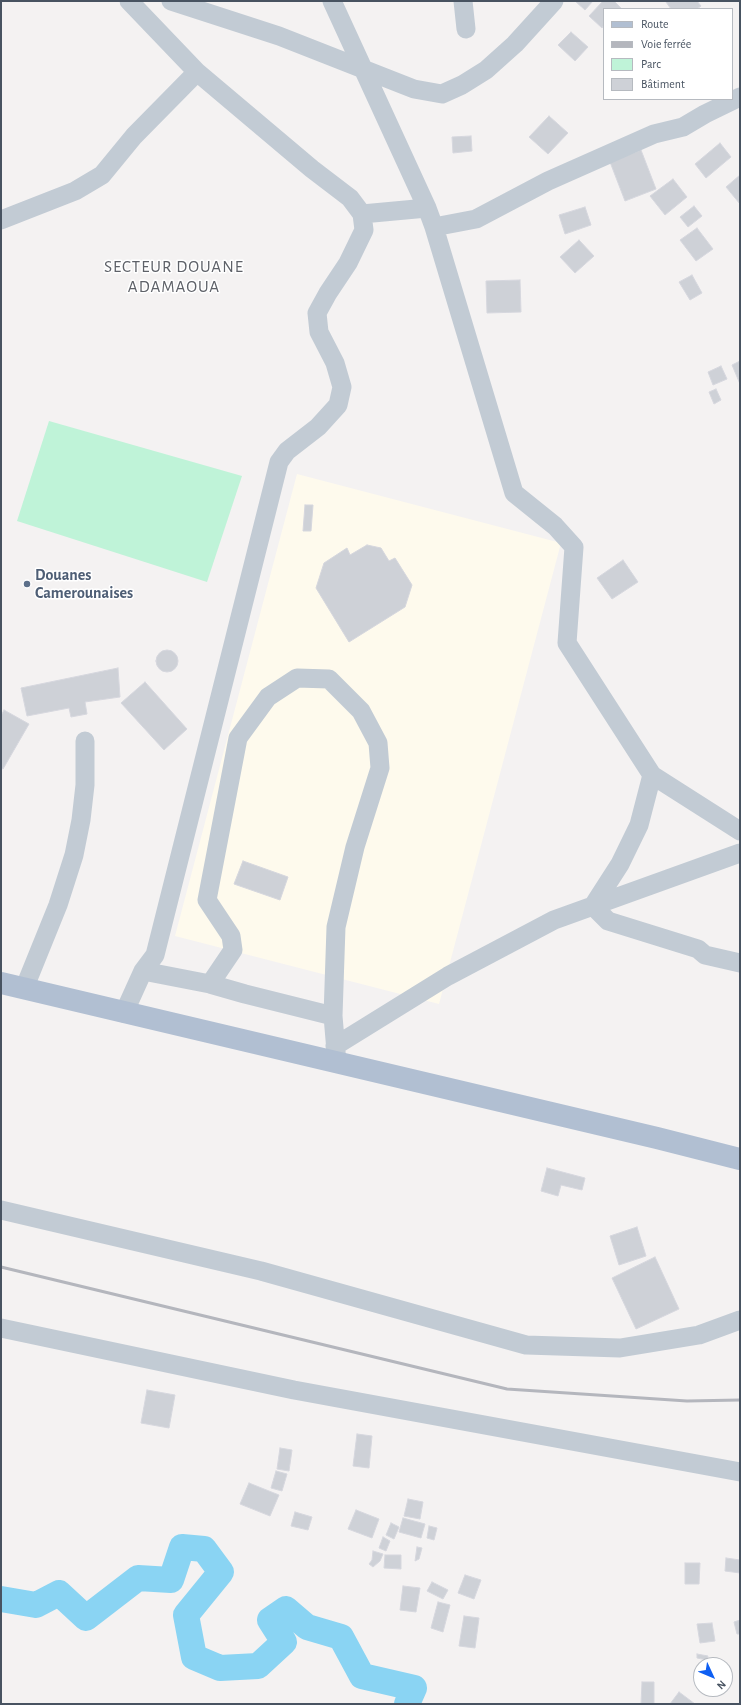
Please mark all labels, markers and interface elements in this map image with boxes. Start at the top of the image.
legend [603,8,733,100]
text: Route [641,18,668,30]
text: Voie ferrée [641,38,691,50]
text: Parc [641,58,661,70]
text: Bâtiment [641,78,685,90]
district label: SECTEUR DOUANE ADAMAOUA [104,257,244,297]
place label: Douanes Camerounaises [35,565,133,603]
marker: Douanes Camerounaises [22,579,32,589]
north arrow [693,1657,733,1697]
text: N [715,1678,728,1692]

